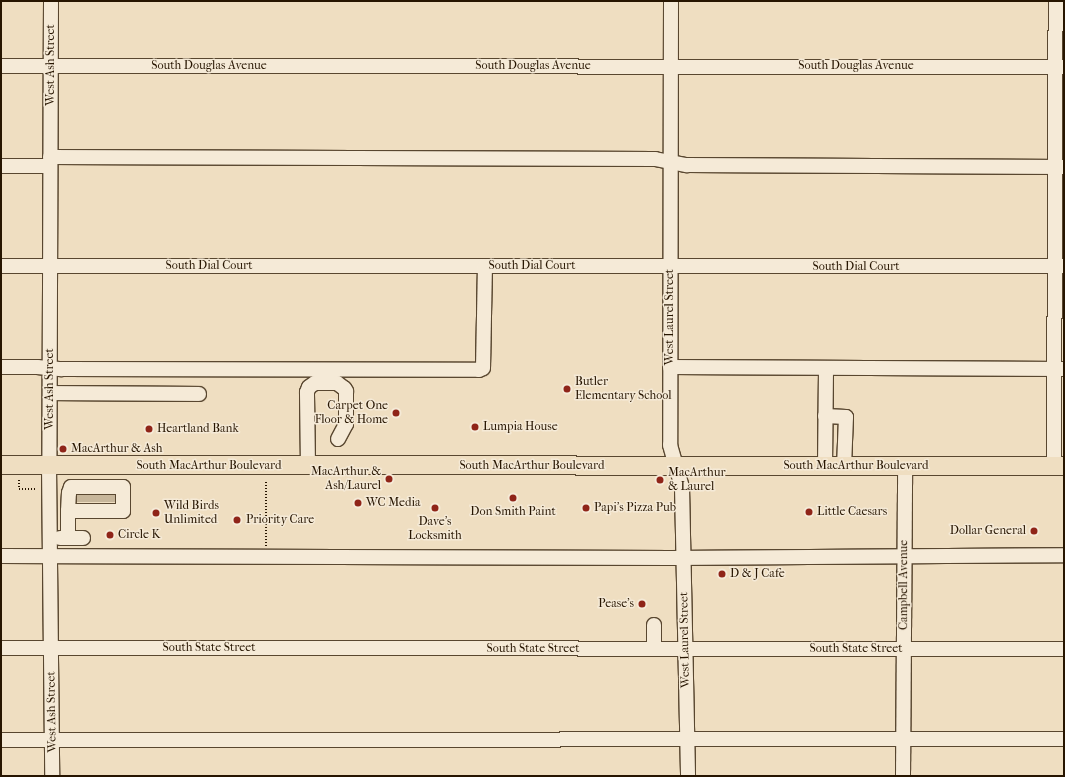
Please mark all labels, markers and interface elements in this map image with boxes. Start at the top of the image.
street label: West Ash Street [44,24,58,106]
street label: South Douglas Avenue [151,59,267,73]
street label: South Douglas Avenue [475,59,591,73]
street label: South Douglas Avenue [798,59,914,73]
street label: South Dial Court [166,259,252,273]
street label: South Dial Court [489,259,575,273]
street label: South Dial Court [813,260,899,274]
street label: West Laurel Street [663,269,677,365]
street label: West Ash Street [43,348,57,430]
place label: Butler Elementary School [575,375,672,403]
marker: Butler Elementary School [562,384,572,394]
place label: Carpet One Floor & Home [315,399,388,427]
marker: Carpet One Floor & Home [391,408,401,418]
place label: Lumpia House [483,420,558,434]
place label: Heartland Bank [157,422,239,436]
marker: Lumpia House [470,422,480,432]
marker: Heartland Bank [144,424,154,434]
place label: MacArthur & Ash [71,442,162,456]
marker: MacArthur & Ash [58,444,68,454]
street label: South MacArthur Boulevard [136,459,282,473]
street label: South MacArthur Boulevard [459,459,605,473]
street label: South MacArthur Boulevard [783,459,929,473]
place label: MacArthur & Ash/Laurel [311,465,381,493]
place label: MacArthur & Laurel [668,466,726,494]
marker: MacArthur & Ash/Laurel [384,474,394,484]
marker: MacArthur & Laurel [655,475,665,485]
marker: Don Smith Paint [508,493,518,503]
place label: WC Media [366,496,421,510]
marker: WC Media [353,498,363,508]
place label: Wild Birds Unlimited [164,499,219,527]
place label: Papi's Pizza Pub [594,501,676,515]
marker: Dave's Locksmith [430,503,440,513]
marker: Papi's Pizza Pub [581,503,591,513]
place label: Don Smith Paint [470,505,556,519]
place label: Little Caesars [817,505,887,519]
marker: Little Caesars [804,507,814,517]
marker: Wild Birds Unlimited [151,508,161,518]
place label: Priority Care [246,513,314,527]
marker: Priority Care [231,514,243,526]
place label: Dave's Locksmith [408,515,462,543]
place label: Dollar General [950,524,1026,538]
marker: Dollar General [1029,526,1039,536]
place label: Circle K [118,528,160,542]
marker: Circle K [105,530,115,540]
street label: Campbell Avenue [897,540,911,630]
place label: D & J Cafe [730,567,785,581]
marker: D & J Cafe [717,569,727,579]
street label: West Laurel Street [677,592,693,688]
place label: Pease's [598,597,634,611]
marker: Pease's [637,599,647,609]
street label: South State Street [162,641,256,655]
street label: South State Street [486,642,580,656]
street label: South State Street [809,642,903,656]
street label: West Ash Street [44,671,60,753]

